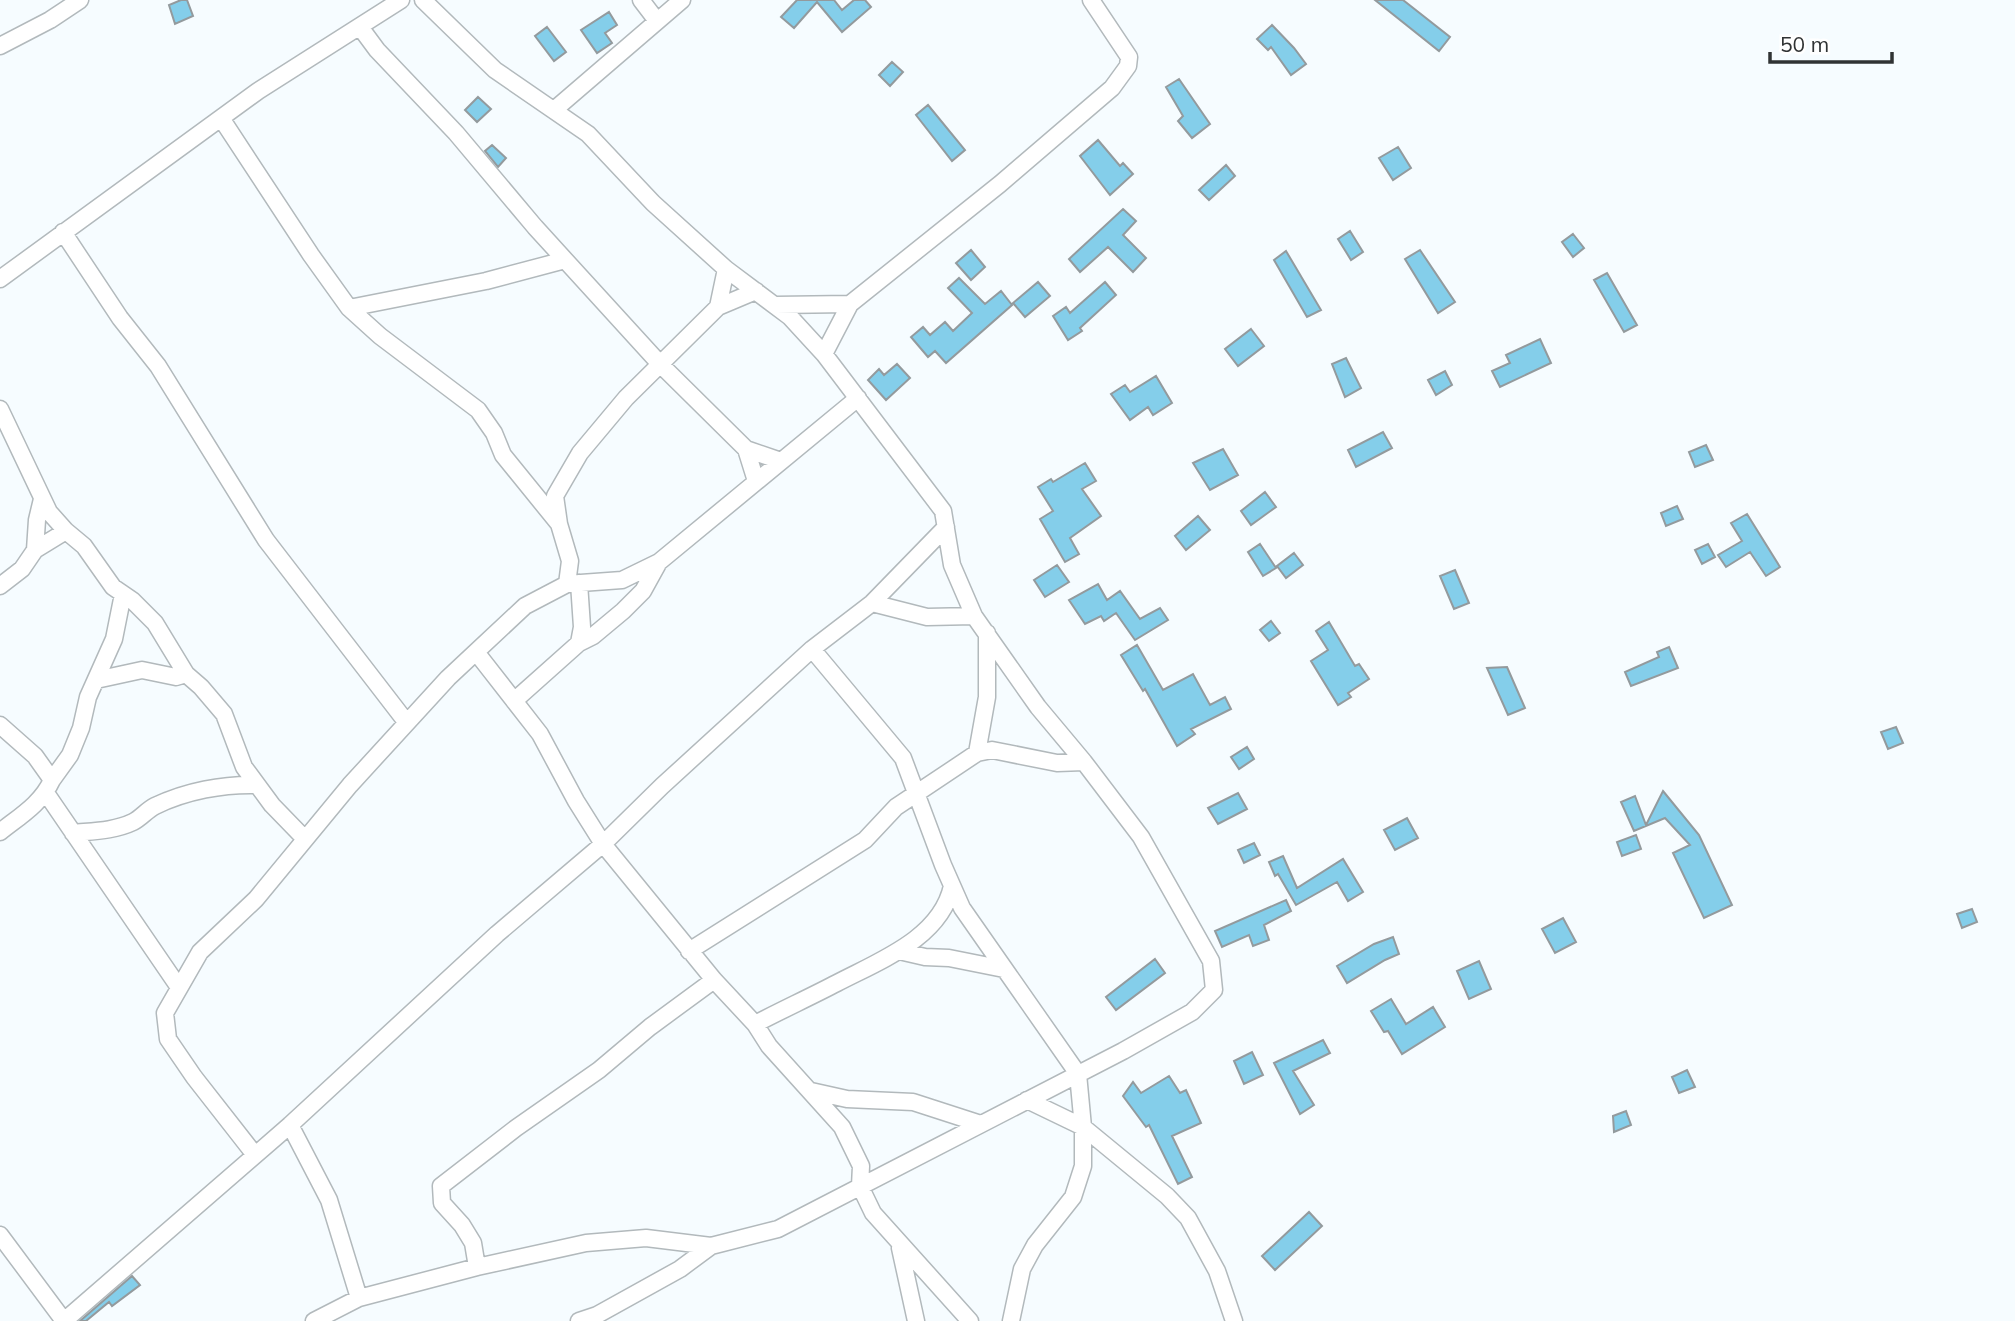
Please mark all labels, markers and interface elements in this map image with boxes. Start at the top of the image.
scale bar [1770,21,1892,65]
text: 50 m [1780,31,1829,57]

